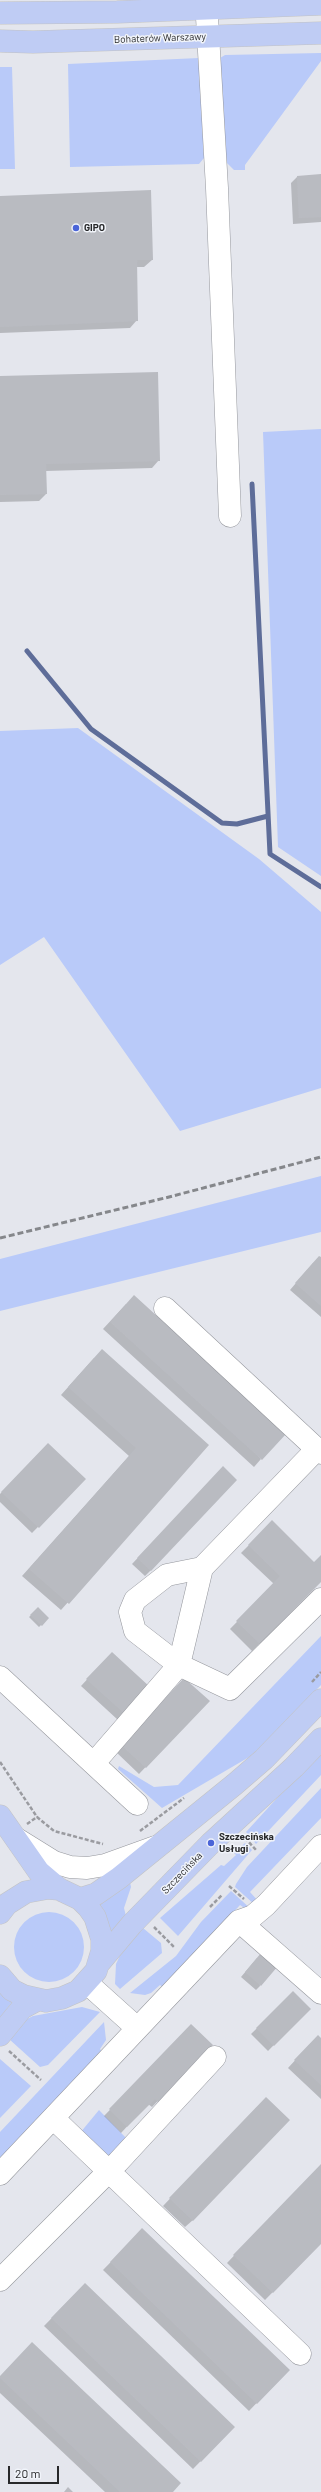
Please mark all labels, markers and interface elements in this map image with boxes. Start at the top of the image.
street label: Bohaterów Warszawy [114,30,206,46]
place label: GIPO [84,222,105,234]
marker: GIPO [71,223,81,233]
place label: Szczecińska Usługi [219,1831,274,1854]
marker: Szczecińska Usługi [206,1838,216,1848]
street label: Szczecińska [159,1850,205,1896]
scale bar [10,2458,61,2484]
text: 20 m [15,2466,41,2480]

